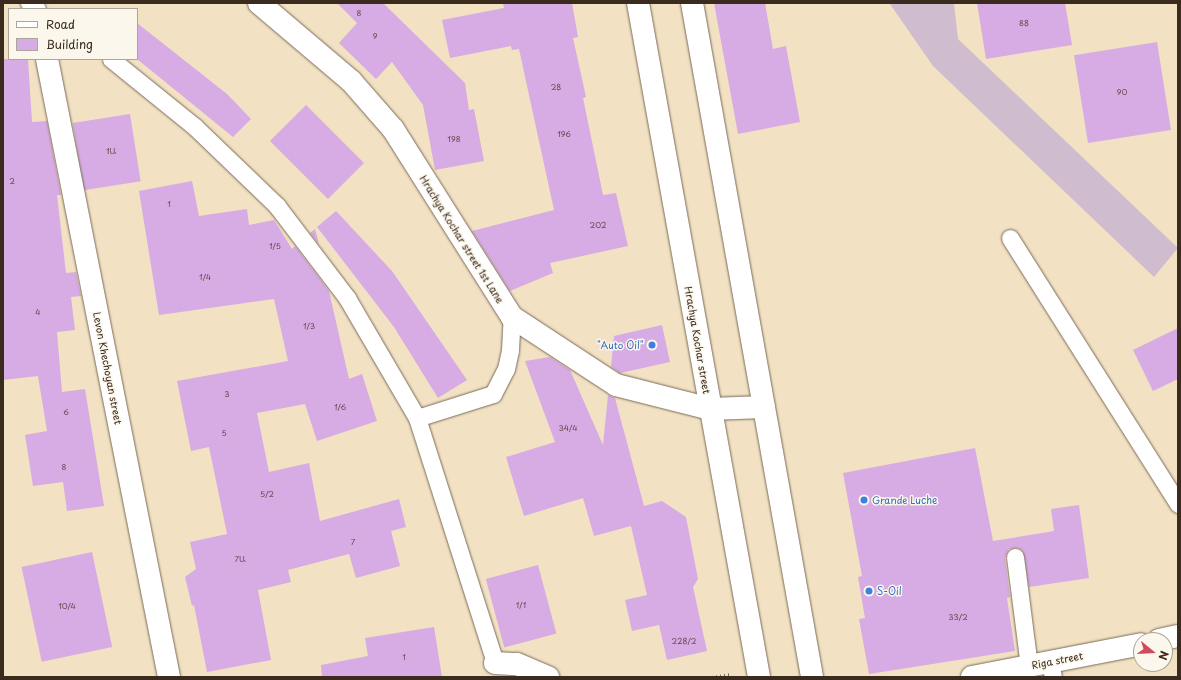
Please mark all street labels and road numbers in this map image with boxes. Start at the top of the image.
street label: Hrachya Kochar street 1st Lane [416,171,508,307]
street label: Hrachya Kochar street [683,285,713,395]
street label: Levon Khechoyan street [91,311,125,425]
street label: Riga street [1030,649,1084,671]

